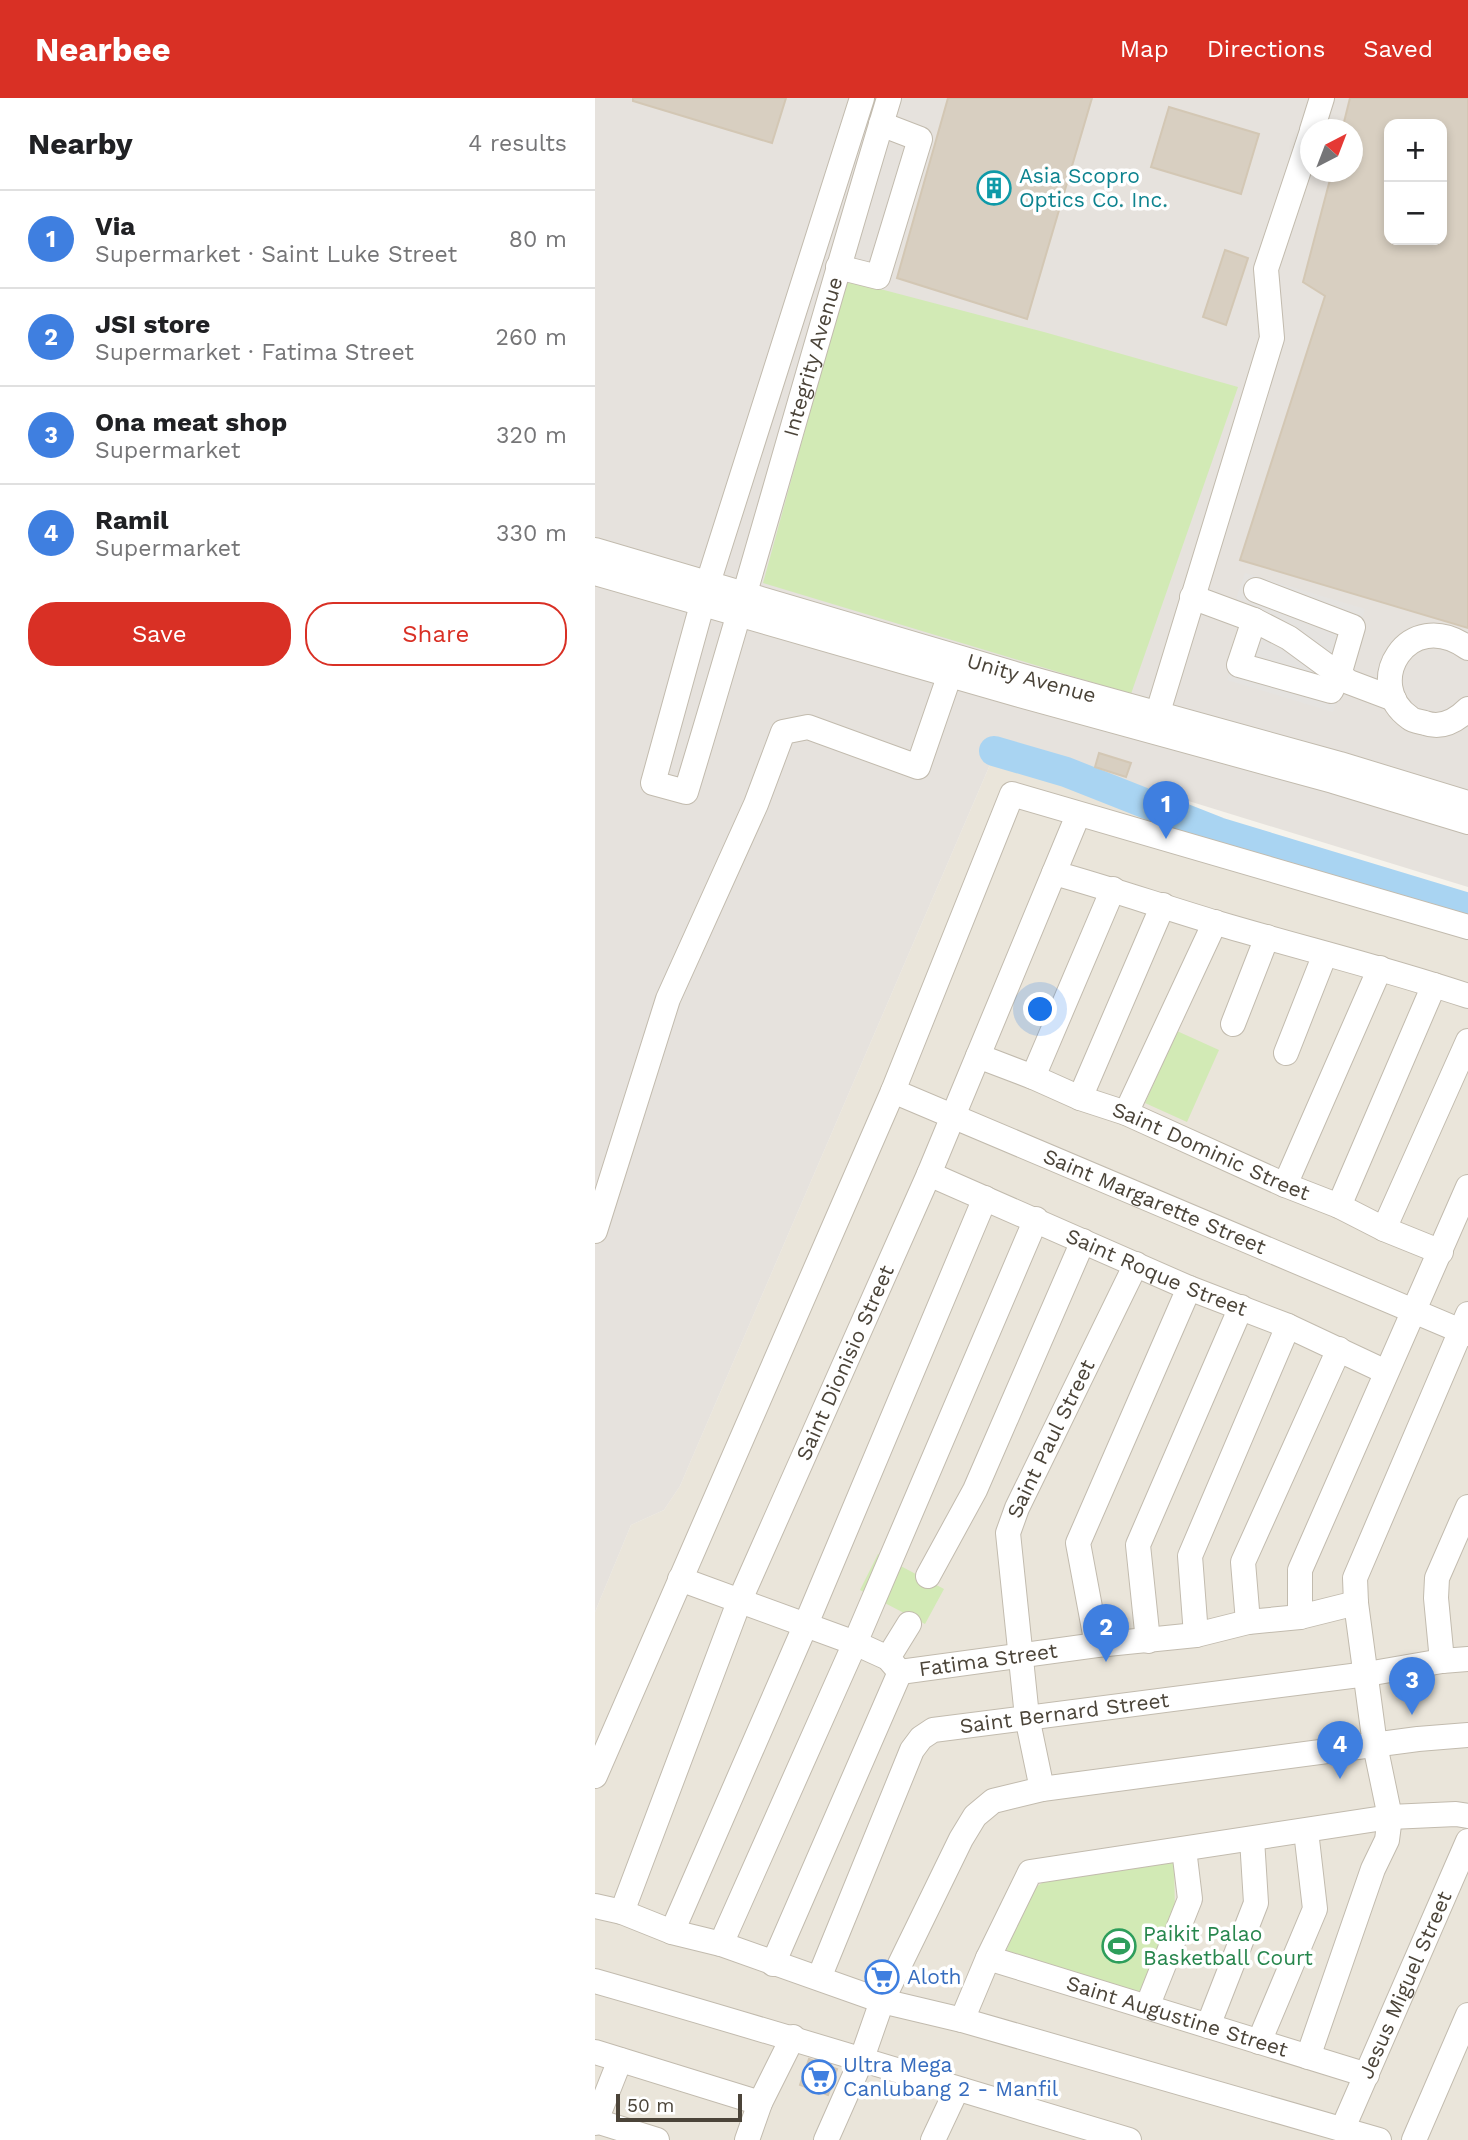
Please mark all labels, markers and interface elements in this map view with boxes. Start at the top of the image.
text: Nearbee [35,30,171,69]
text: Map [1120,35,1169,63]
text: Directions [1207,35,1325,63]
text: Saved [1363,35,1433,63]
north arrow [1300,119,1363,182]
map controls [1384,119,1447,245]
button: + [1384,119,1447,182]
text: Nearby [28,126,133,161]
text: 4 results [468,130,567,157]
place label: Asia Scopro Optics Co. Inc. [1019,163,1168,212]
building icon: Asia Scopro Optics Co. Inc. [975,169,1013,207]
button: − [1384,182,1447,245]
text: Via [95,211,135,241]
text: 1 [46,226,56,253]
text: 80 m [509,226,567,253]
text: Supermarket · Saint Luke Street [95,241,457,268]
street label: Integrity Avenue [778,274,847,439]
text: JSI store [95,309,210,339]
text: 2 [44,324,58,351]
text: 260 m [496,324,567,351]
text: Supermarket · Fatima Street [95,339,414,366]
text: Ona meat shop [95,407,287,437]
text: 3 [44,422,58,449]
text: 320 m [496,422,567,449]
text: Supermarket [95,437,240,464]
text: Ramil [95,505,169,535]
text: 4 [44,520,58,547]
text: 330 m [496,520,567,547]
text: Supermarket [95,535,240,562]
button: Save [28,602,291,666]
button: Share [305,602,567,666]
street label: Unity Avenue [964,647,1099,708]
pin: 1 [1143,781,1189,839]
your location [1023,992,1057,1026]
street label: Saint Dominic Street [1109,1096,1314,1206]
street label: Saint Margarette Street [1040,1143,1270,1259]
street label: Saint Roque Street [1062,1223,1251,1321]
street label: Saint Dionisio Street [790,1261,899,1464]
street label: Saint Paul Street [1001,1355,1100,1521]
pin: 2 [1083,1604,1129,1662]
street label: Fatima Street [917,1638,1059,1681]
pin: 3 [1389,1657,1435,1715]
street label: Saint Bernard Street [958,1687,1170,1738]
pin: 4 [1317,1721,1363,1779]
street label: Jesus Miguel Street [1353,1887,1457,2082]
place label: Paikit Palao Basketball Court [1143,1921,1313,1970]
sports icon: Paikit Palao Basketball Court [1100,1927,1138,1965]
supermarket icon: Aloth [863,1958,901,1996]
place label: Aloth [907,1964,962,1989]
street label: Saint Augustine Street [1063,1970,1291,2062]
place label: Ultra Mega Canlubang 2 - Manfil [843,2052,1059,2101]
supermarket icon: Ultra Mega Canlubang 2 - Manfil [800,2058,838,2096]
scale bar [616,2091,742,2123]
text: 50 m [627,2094,674,2117]

